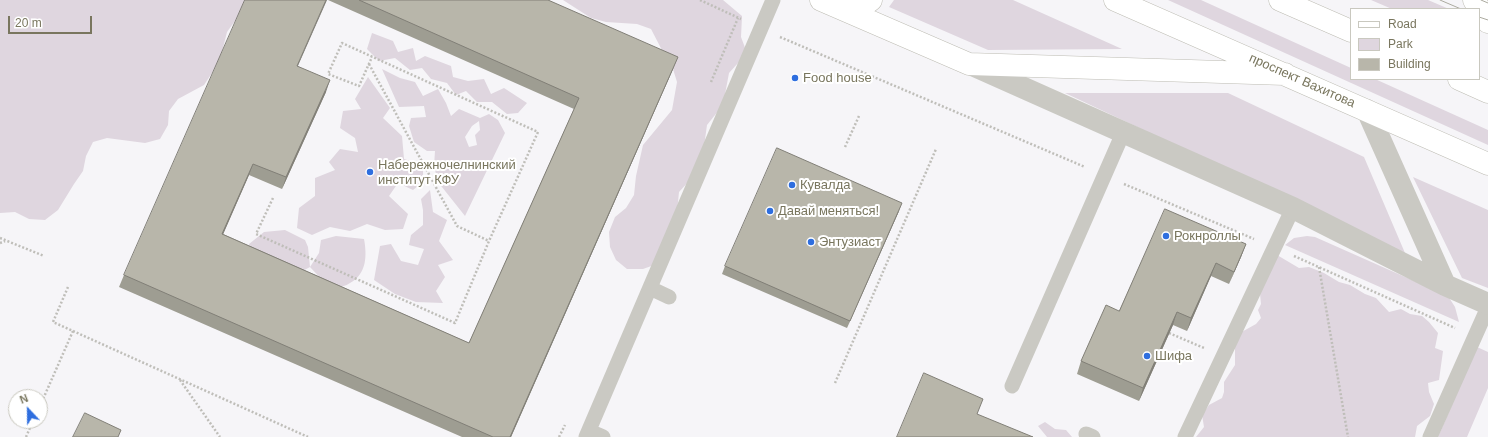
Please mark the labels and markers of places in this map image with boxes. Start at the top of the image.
place label: Food house [803,70,872,86]
marker: Food house [790,73,800,83]
place label: Набережночелнинский институт КФУ [378,157,516,188]
marker: Набережночелнинский институт КФУ [365,167,375,177]
place label: Кувалда [800,177,850,193]
marker: Кувалда [787,180,797,190]
place label: Давай меняться! [778,203,879,219]
marker: Давай меняться! [765,206,775,216]
place label: Рокнроллы [1174,228,1241,244]
marker: Рокнроллы [1161,231,1171,241]
place label: Энтузиаст [819,234,881,250]
marker: Энтузиаст [806,237,816,247]
place label: Шифа [1155,348,1192,364]
marker: Шифа [1142,351,1152,361]

